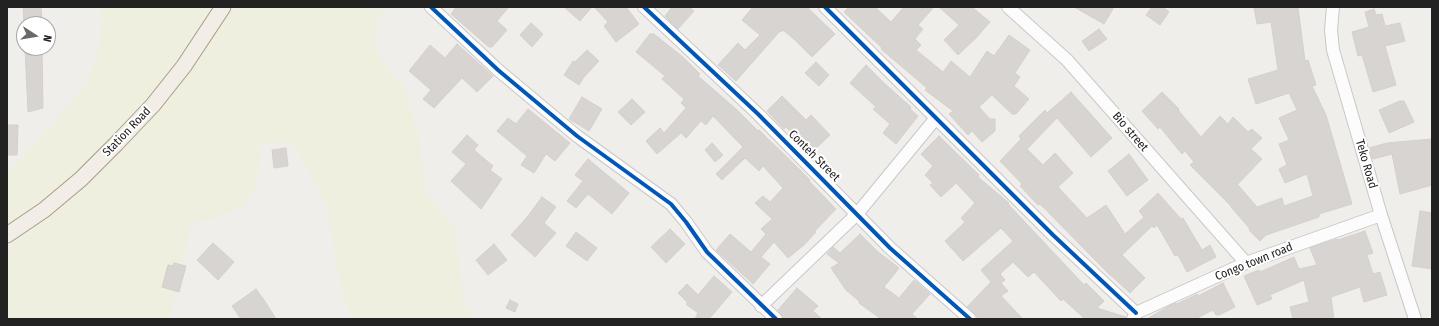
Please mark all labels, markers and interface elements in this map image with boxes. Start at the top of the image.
north arrow [16,16,56,56]
text: N [40,34,54,43]
street label: Station Road [100,104,154,160]
street label: Bio street [1109,109,1151,155]
street label: Conteh Street [785,127,843,185]
street label: Teko Road [1352,138,1380,190]
street label: Congo town road [1213,240,1295,284]

